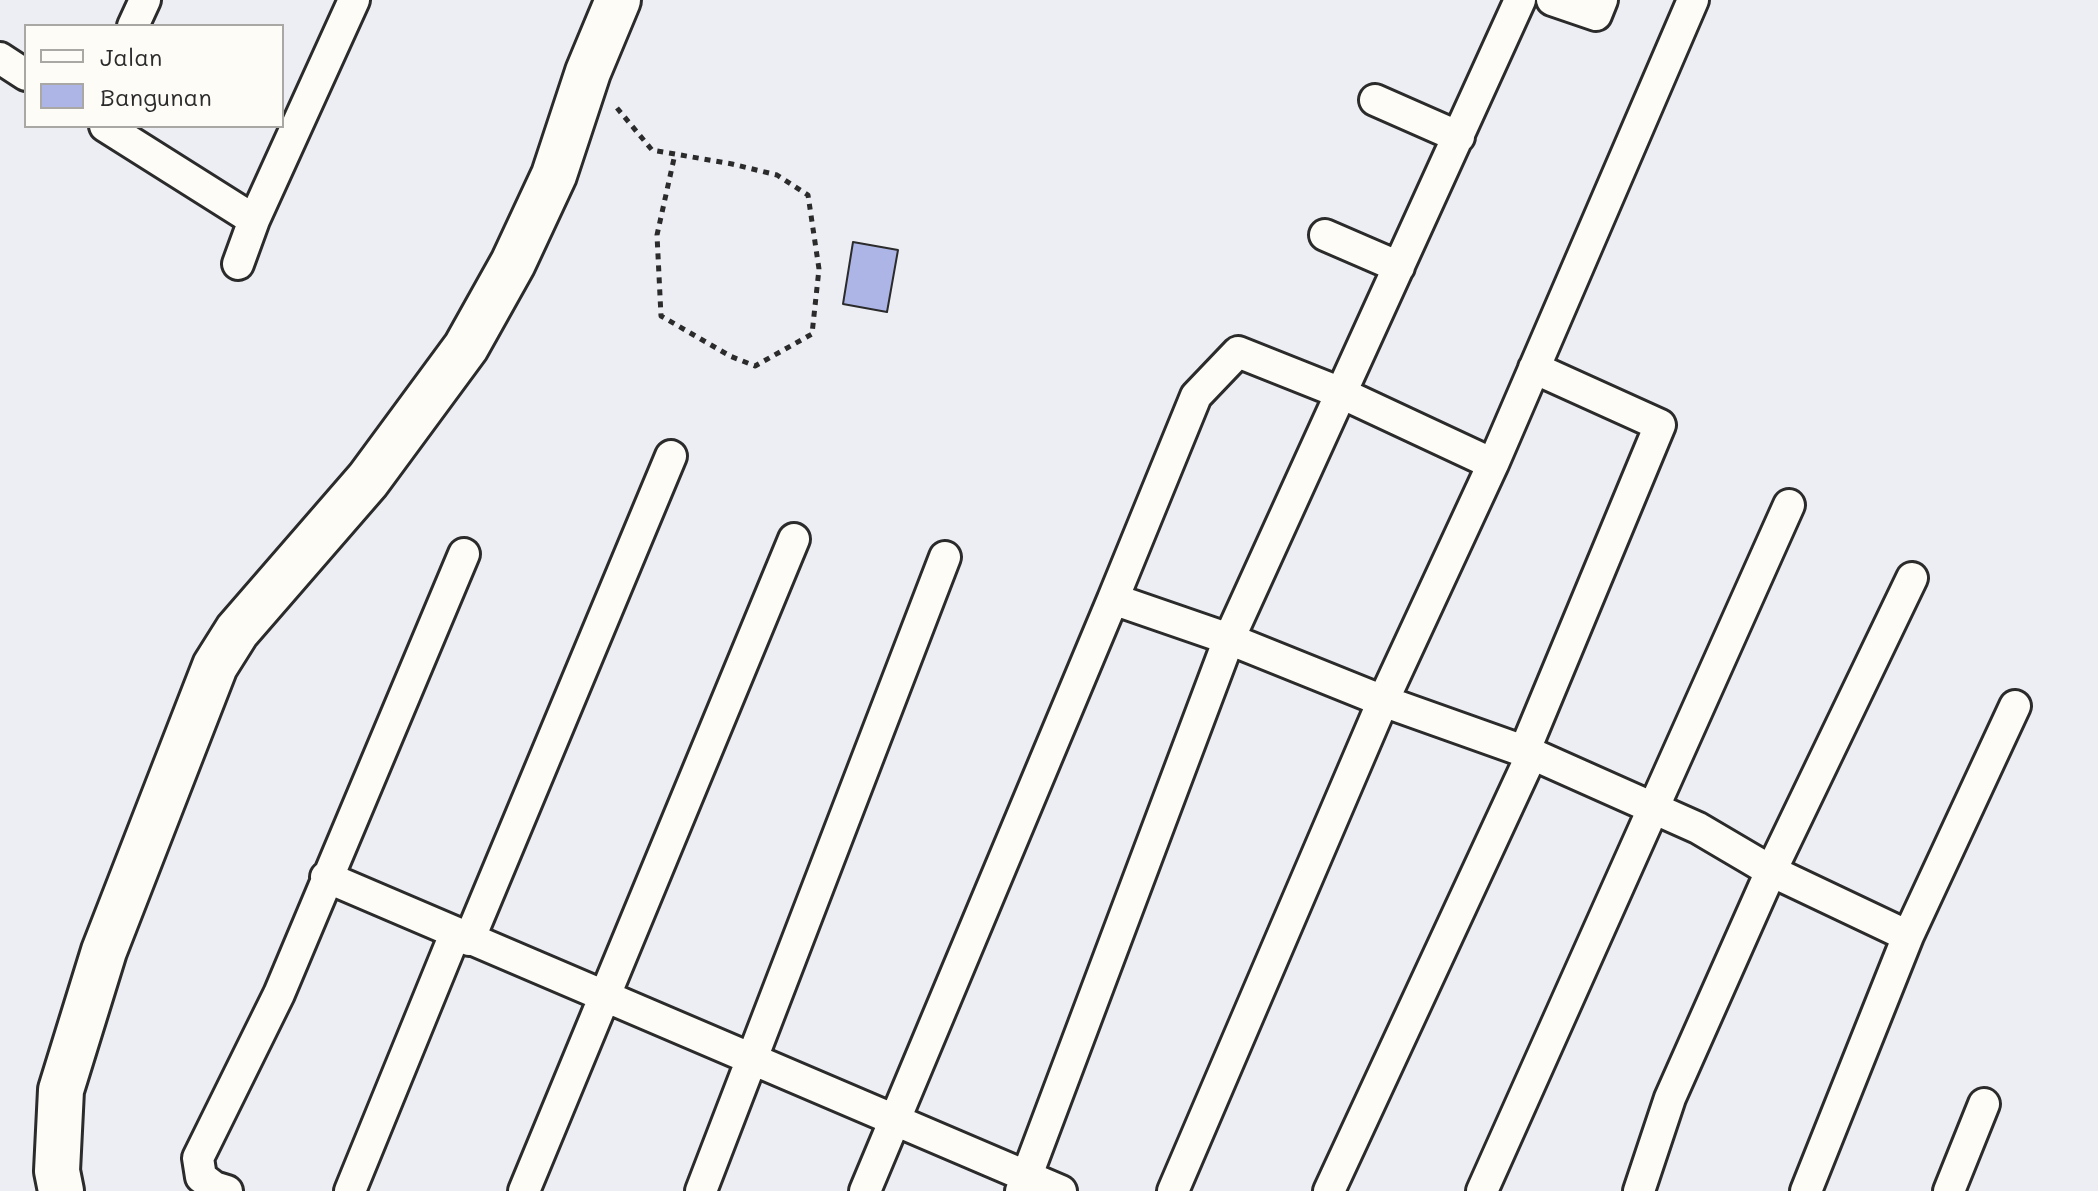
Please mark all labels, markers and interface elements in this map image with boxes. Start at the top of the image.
legend [24,24,284,128]
text: Jalan [100,41,162,72]
text: Bangunan [100,81,212,112]

